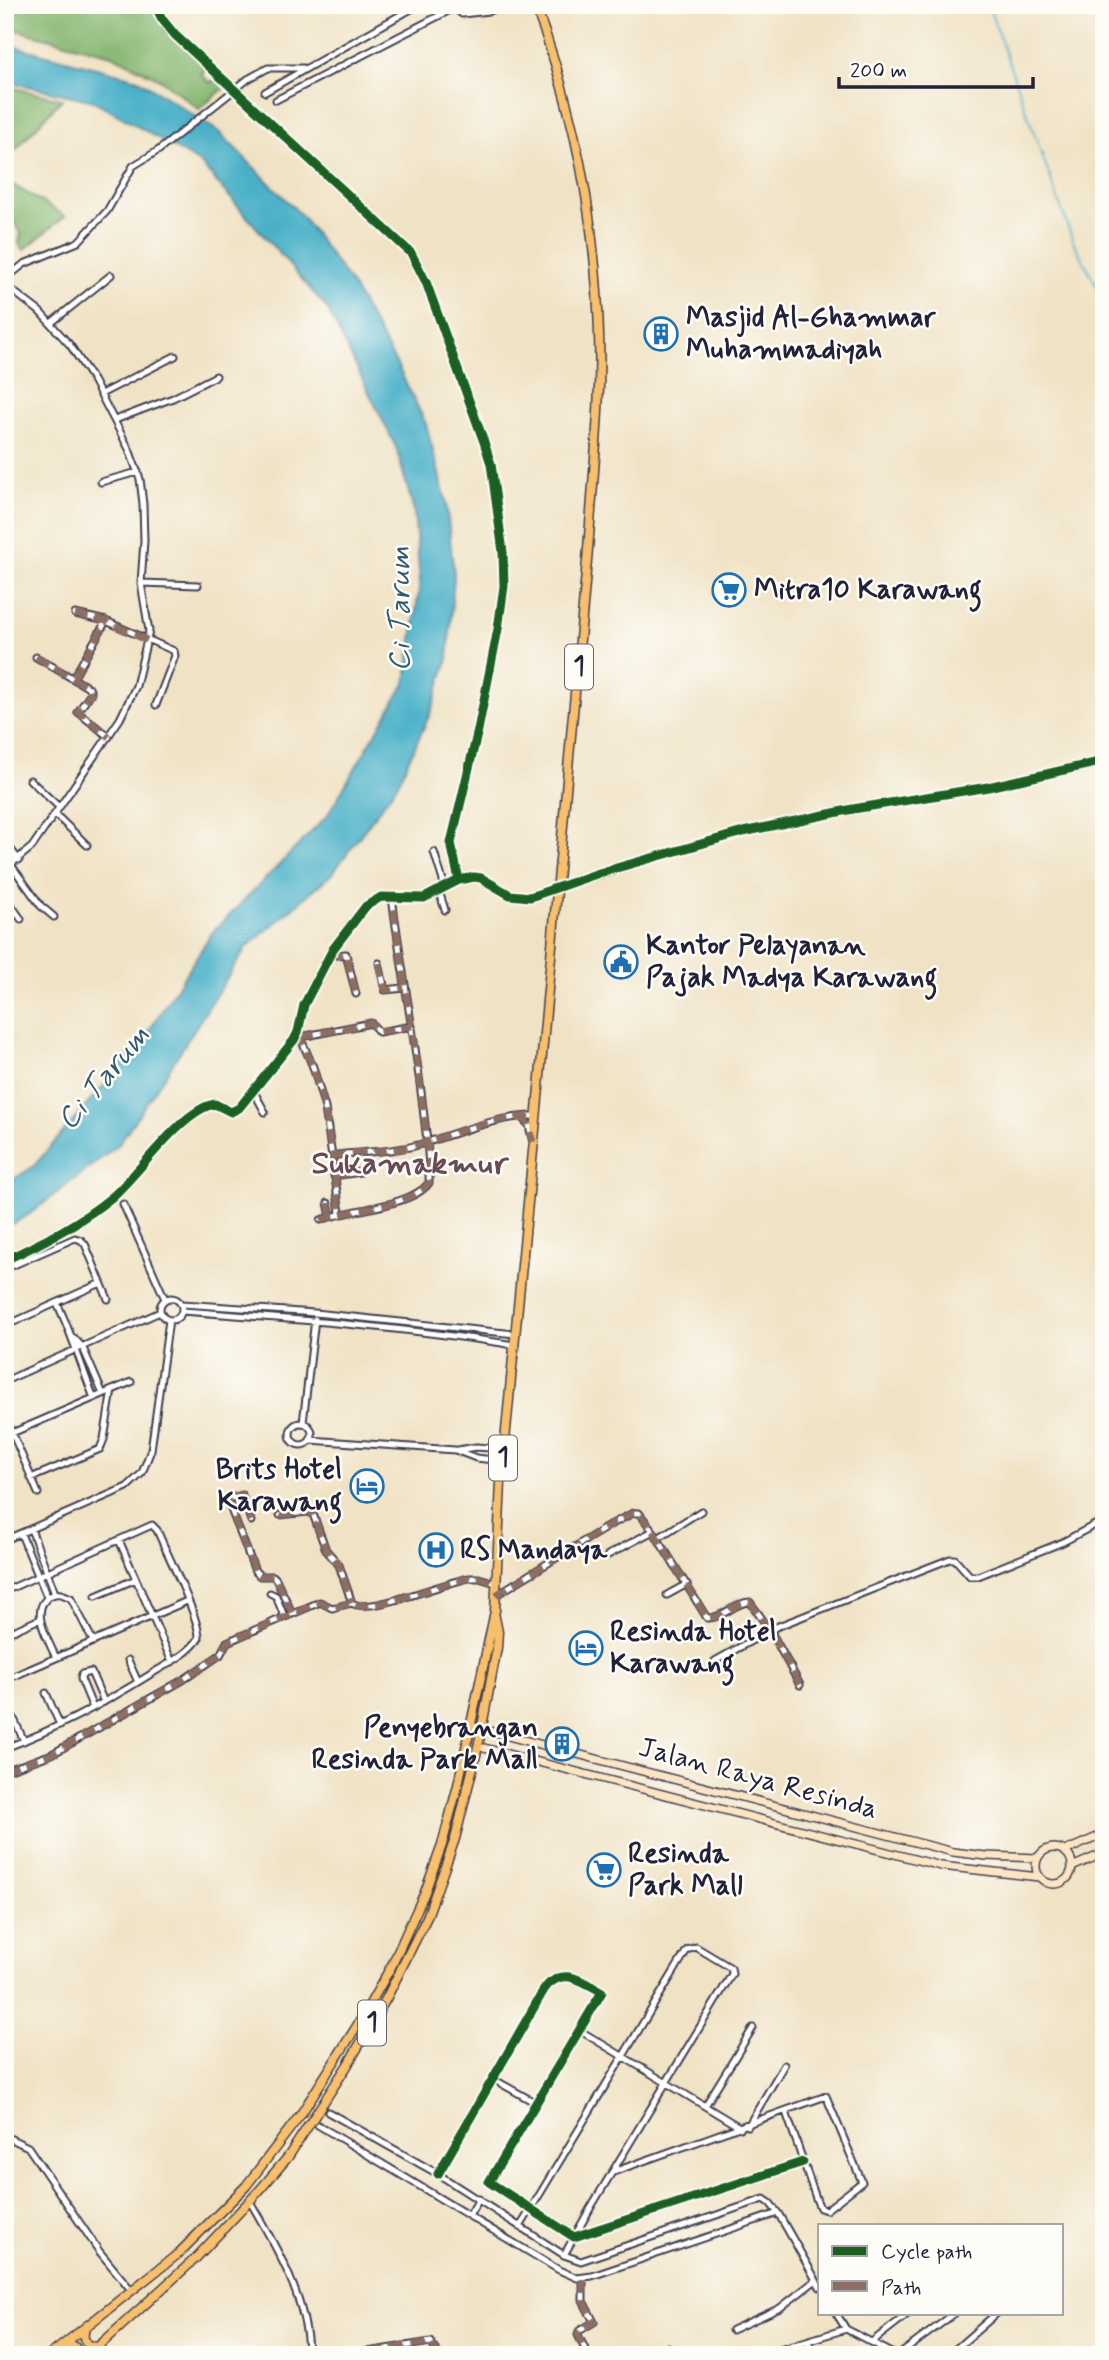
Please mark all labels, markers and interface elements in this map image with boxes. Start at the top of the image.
scale bar [839,46,1034,90]
text: 200 m [850,57,907,85]
place label: Masjid Al-Ghammar Muhammadiyah [686,300,937,369]
building icon: Masjid Al-Ghammar Muhammadiyah [642,315,680,353]
water label: Ci Tarum [381,546,420,672]
supermarket icon: Mitra10 Karawang [710,571,748,609]
place label: Mitra10 Karawang [754,572,982,612]
road number: 1 [565,645,593,690]
place label: Kantor Pelayanan Pajak Madya Karawang [646,928,937,1000]
public building icon: Kantor Pelayanan Pajak Madya Karawang [602,943,640,981]
water label: Ci Tarum [49,1018,159,1138]
district label: Sukamakmur [312,1143,509,1185]
road number: 1 [489,1436,517,1480]
place label: Brits Hotel Karawang [216,1452,342,1524]
hotel icon: Brits Hotel Karawang [348,1467,386,1505]
hospital icon: RS Mandaya [417,1531,455,1569]
place label: RS Mandaya [460,1532,608,1569]
place label: Resinda Hotel Karawang [610,1614,777,1686]
hotel icon: Resinda Hotel Karawang [567,1629,605,1667]
place label: Penyebrangan Resinda Park Mall [311,1710,538,1779]
building icon: Penyebrangan Resinda Park Mall [543,1725,581,1763]
street label: Jalan Raya Resinda [634,1729,882,1829]
place label: Resinda Park Mall [628,1836,743,1905]
supermarket icon: Resinda Park Mall [585,1851,623,1889]
road number: 1 [358,2000,386,2046]
legend [818,2224,1064,2314]
text: Cycle path [881,2238,972,2266]
text: Path [881,2274,921,2302]

